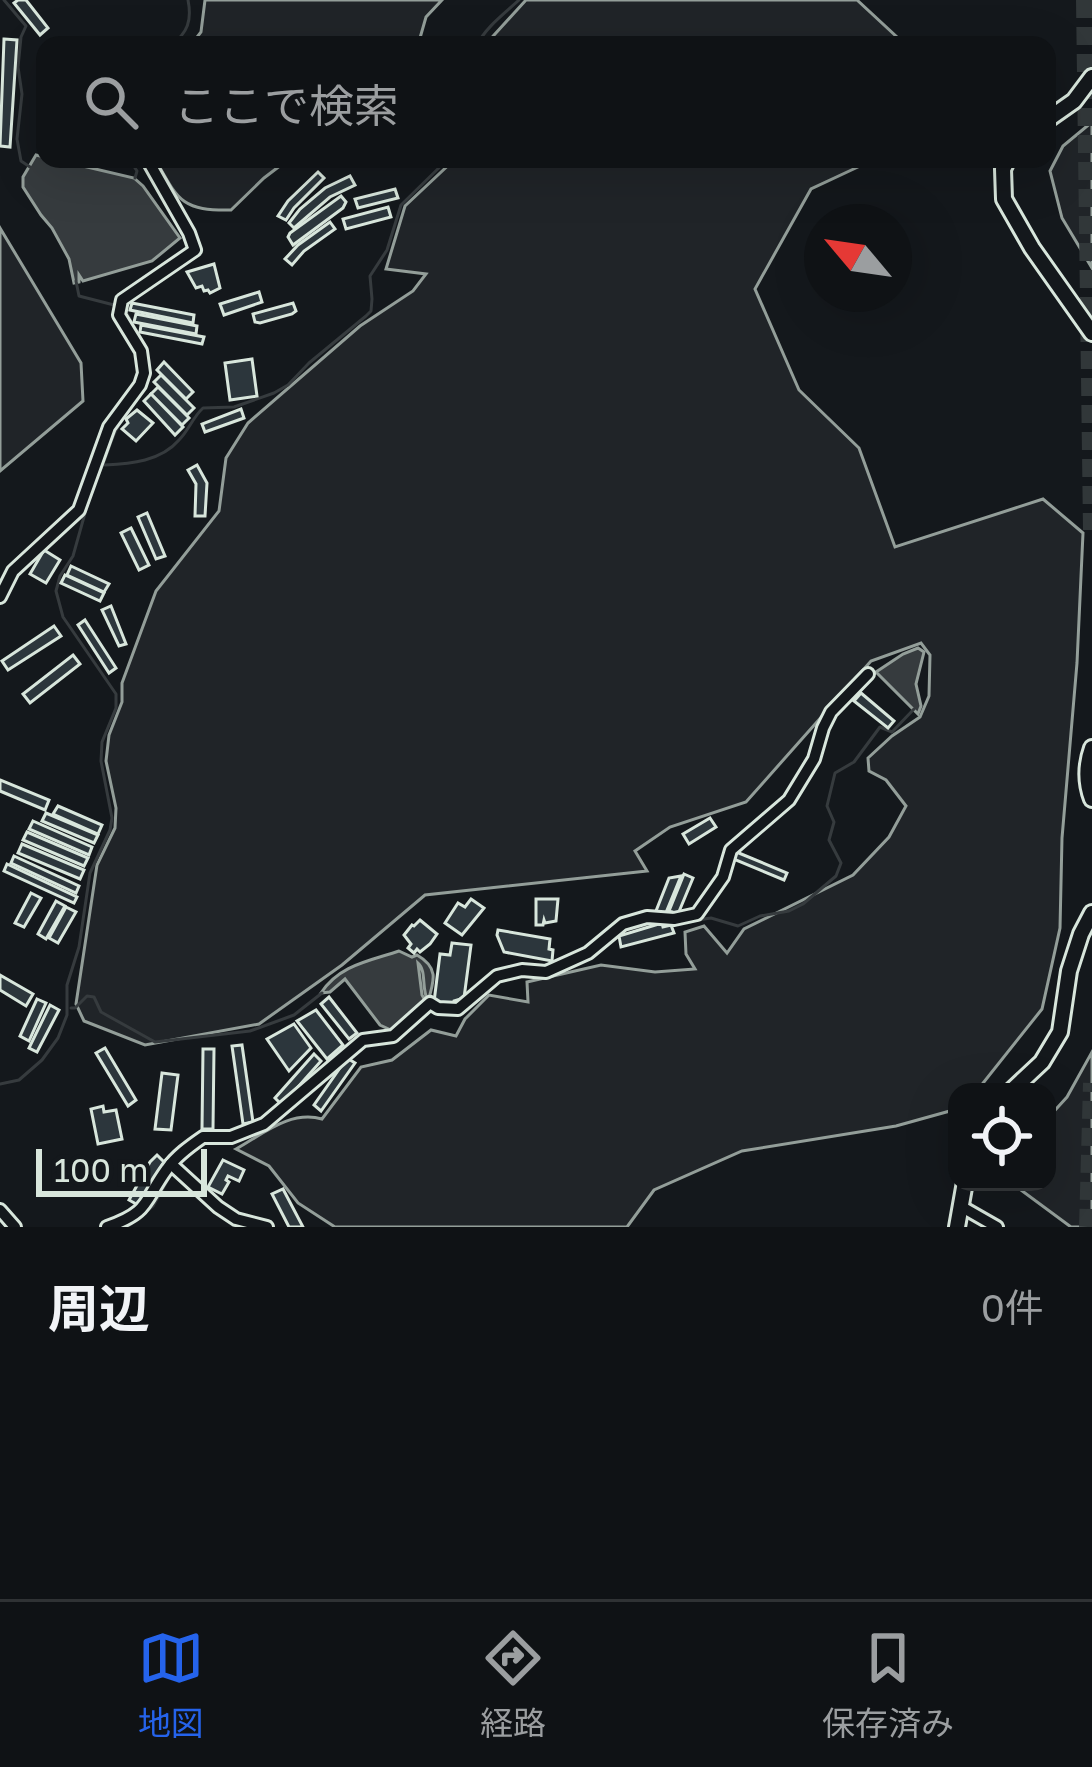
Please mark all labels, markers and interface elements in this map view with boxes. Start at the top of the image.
search box [36,36,1056,168]
icon: search [78,69,144,135]
text: ここで検索 [174,78,399,132]
north arrow [804,204,912,312]
map controls [948,1083,1056,1191]
button: locate [948,1083,1056,1191]
scale bar [36,1143,207,1196]
text: 100 m [54,1150,148,1189]
text: 周辺 [48,1277,150,1338]
text: 0件 [981,1284,1044,1331]
tab: 地図 [138,1625,204,1745]
tab: 経路 [480,1625,546,1745]
tab: 保存済み [822,1625,954,1745]

